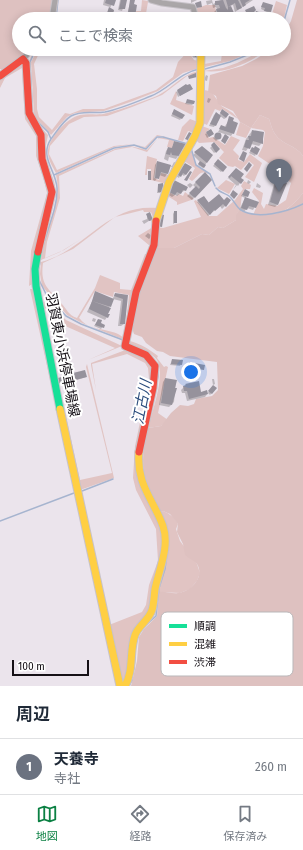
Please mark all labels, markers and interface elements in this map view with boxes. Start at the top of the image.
search box [12,12,291,56]
icon: search [26,23,48,45]
text: ここで検索 [58,27,133,45]
pin: 1 [266,159,292,192]
street label: 羽賀東小浜停車場線 [42,292,83,419]
your location [181,362,201,382]
water label: 江古川 [129,376,156,426]
legend [161,612,293,676]
text: 順調 [194,620,216,633]
text: 混雑 [194,638,216,651]
text: 渋滞 [194,656,216,669]
scale bar [12,658,89,677]
text: 100 m [18,660,45,673]
text: 周辺 [16,704,50,725]
text: 天養寺 [54,750,99,768]
text: 1 [26,759,32,774]
text: 260 m [255,759,287,774]
text: 寺社 [54,771,80,786]
tab: 地図 [36,803,58,843]
tab: 経路 [129,803,151,843]
tab: 保存済み [223,803,267,843]

